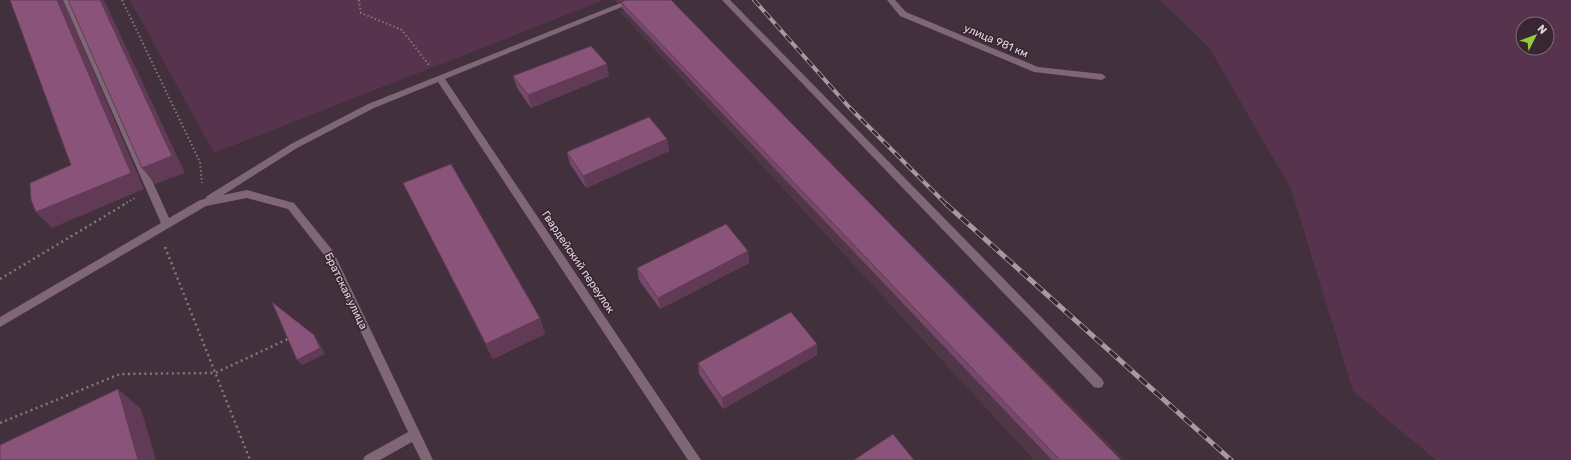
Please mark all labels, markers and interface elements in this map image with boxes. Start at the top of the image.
north arrow [1515,16,1555,56]
street label: улица 981 км [962,22,1030,60]
text: N [1535,22,1550,37]
street label: Гвардейский переулок [539,208,617,316]
street label: Братская улица [322,251,370,331]

